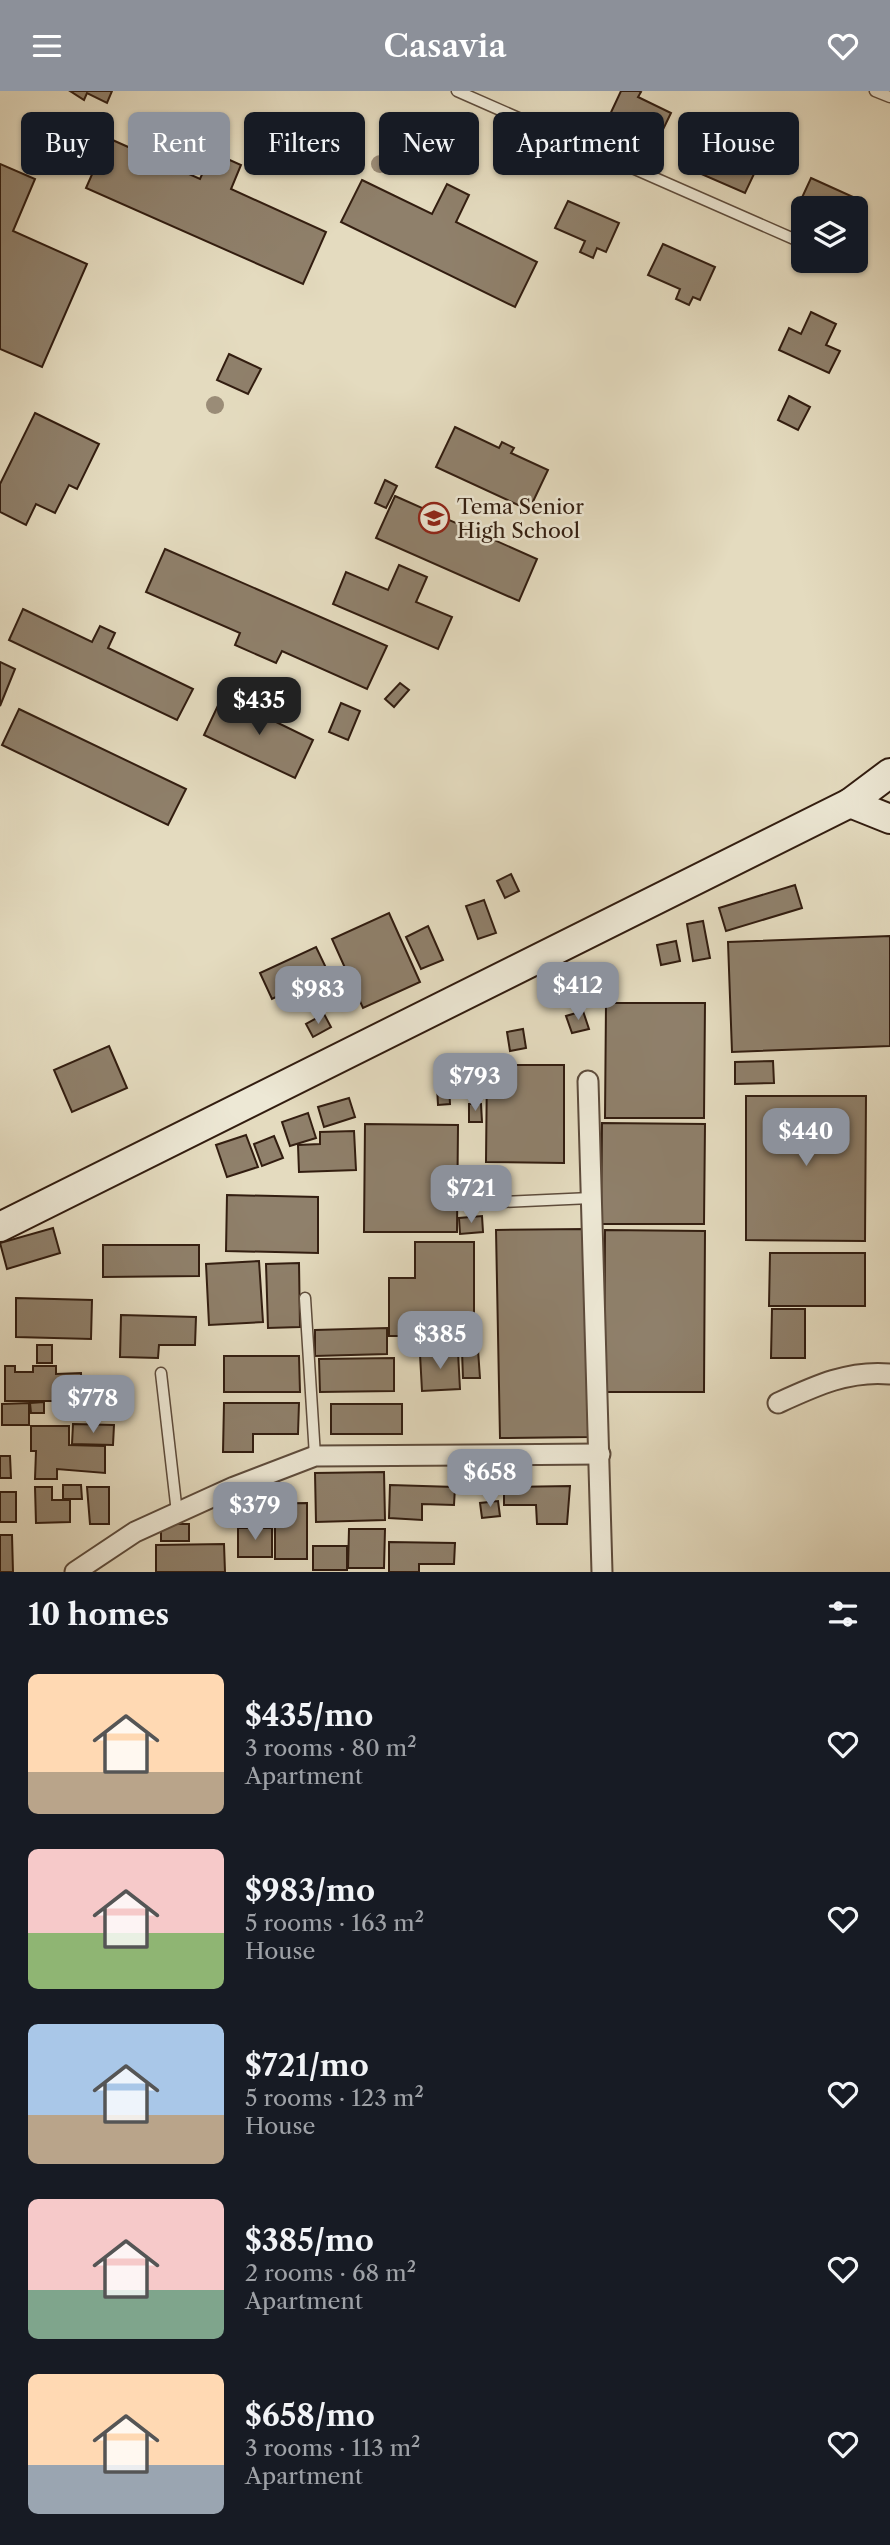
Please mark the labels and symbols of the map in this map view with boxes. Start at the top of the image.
place label: Tema Senior High School [457,494,584,543]
school or university icon: Tema Senior High School [417,501,451,535]
pin: $435 [218,677,300,737]
pin: $412 [537,963,619,1022]
pin: $983 [277,967,359,1026]
pin: $793 [434,1053,516,1113]
pin: $440 [765,1109,847,1168]
pin: $721 [430,1165,512,1225]
pin: $385 [399,1311,481,1371]
pin: $778 [52,1375,134,1435]
pin: $658 [449,1449,531,1509]
pin: $379 [214,1483,296,1542]

